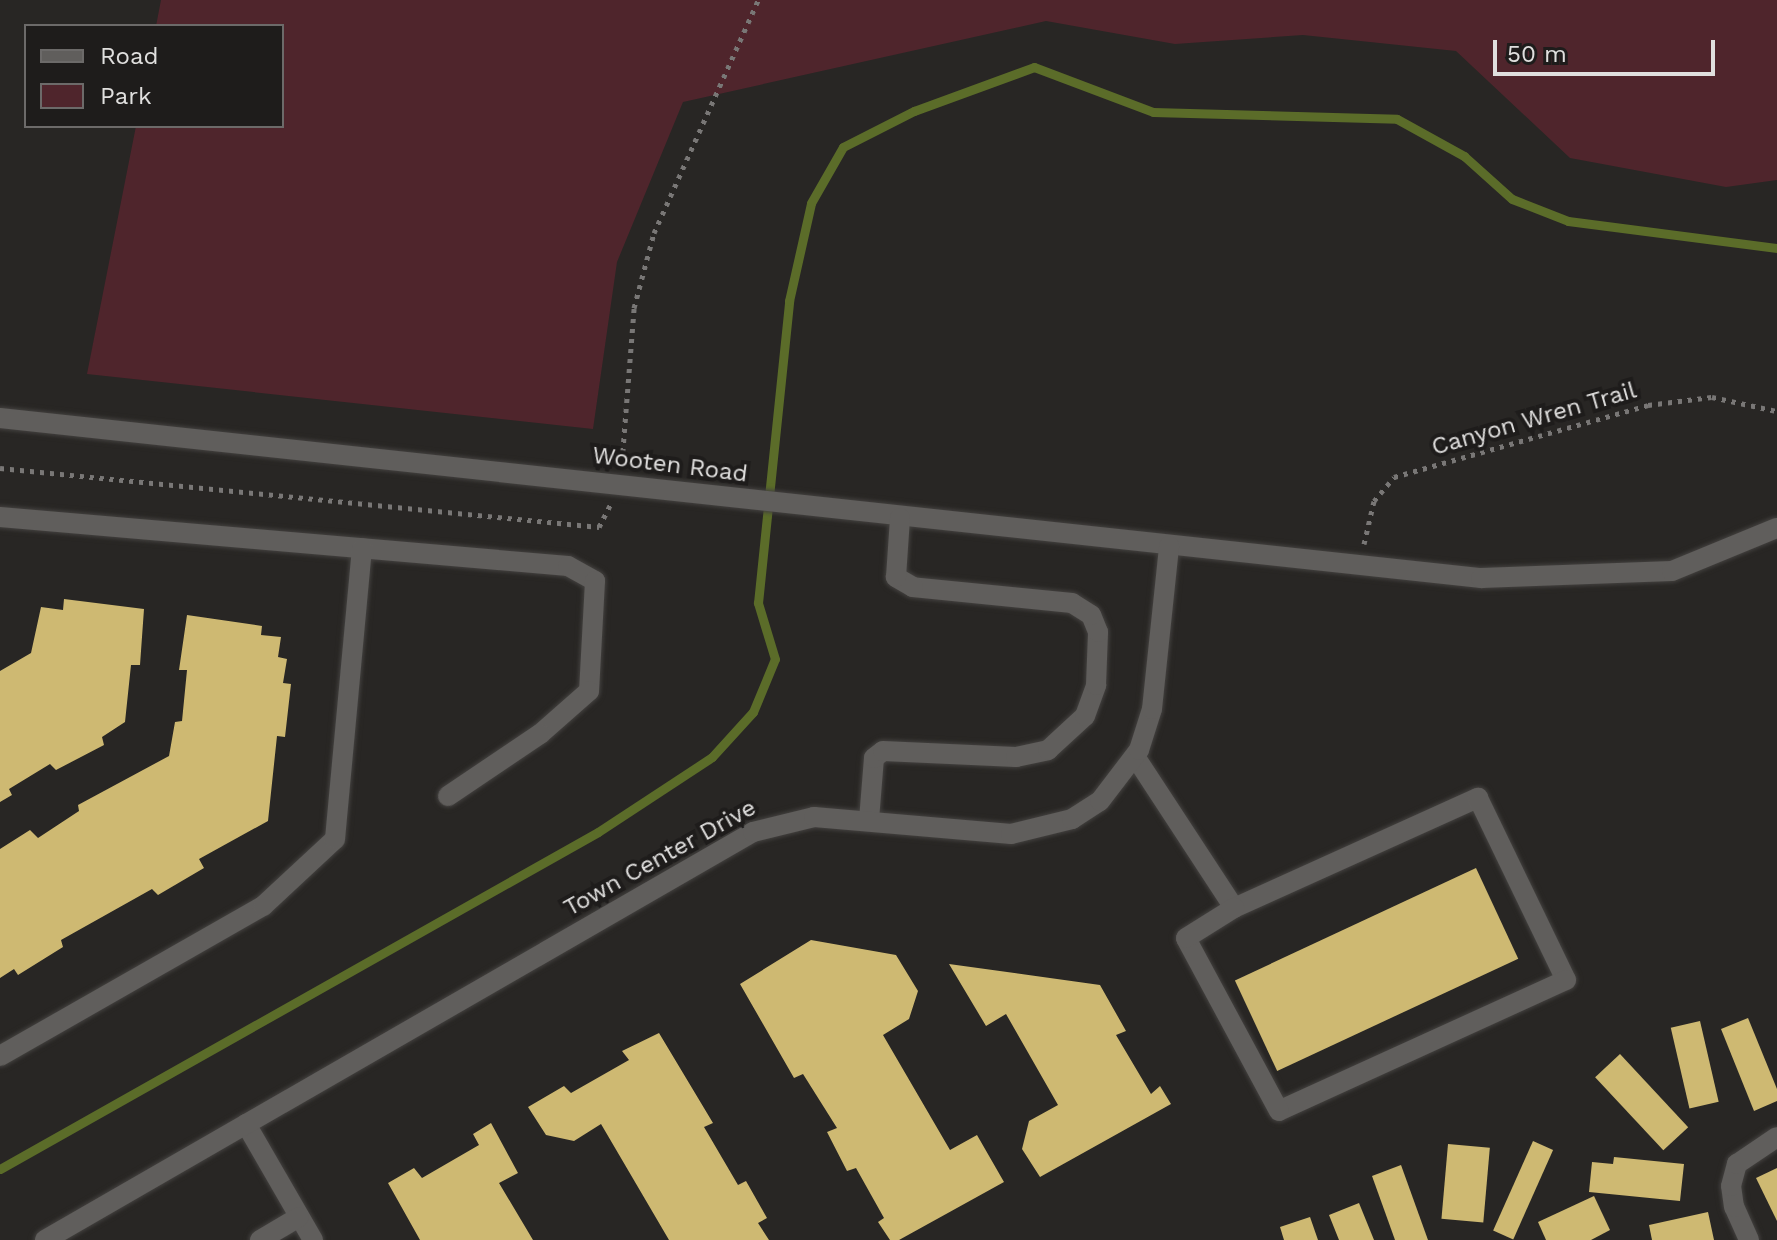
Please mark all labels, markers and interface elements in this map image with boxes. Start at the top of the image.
legend [24,24,284,128]
scale bar [1497,24,1719,74]
text: 50 m [1507,40,1567,68]
text: Road [100,42,159,70]
text: Park [100,82,152,110]
street label: Canyon Wren Trail [1428,376,1640,462]
street label: Wooten Road [591,441,749,489]
street label: Town Center Drive [559,793,761,923]

